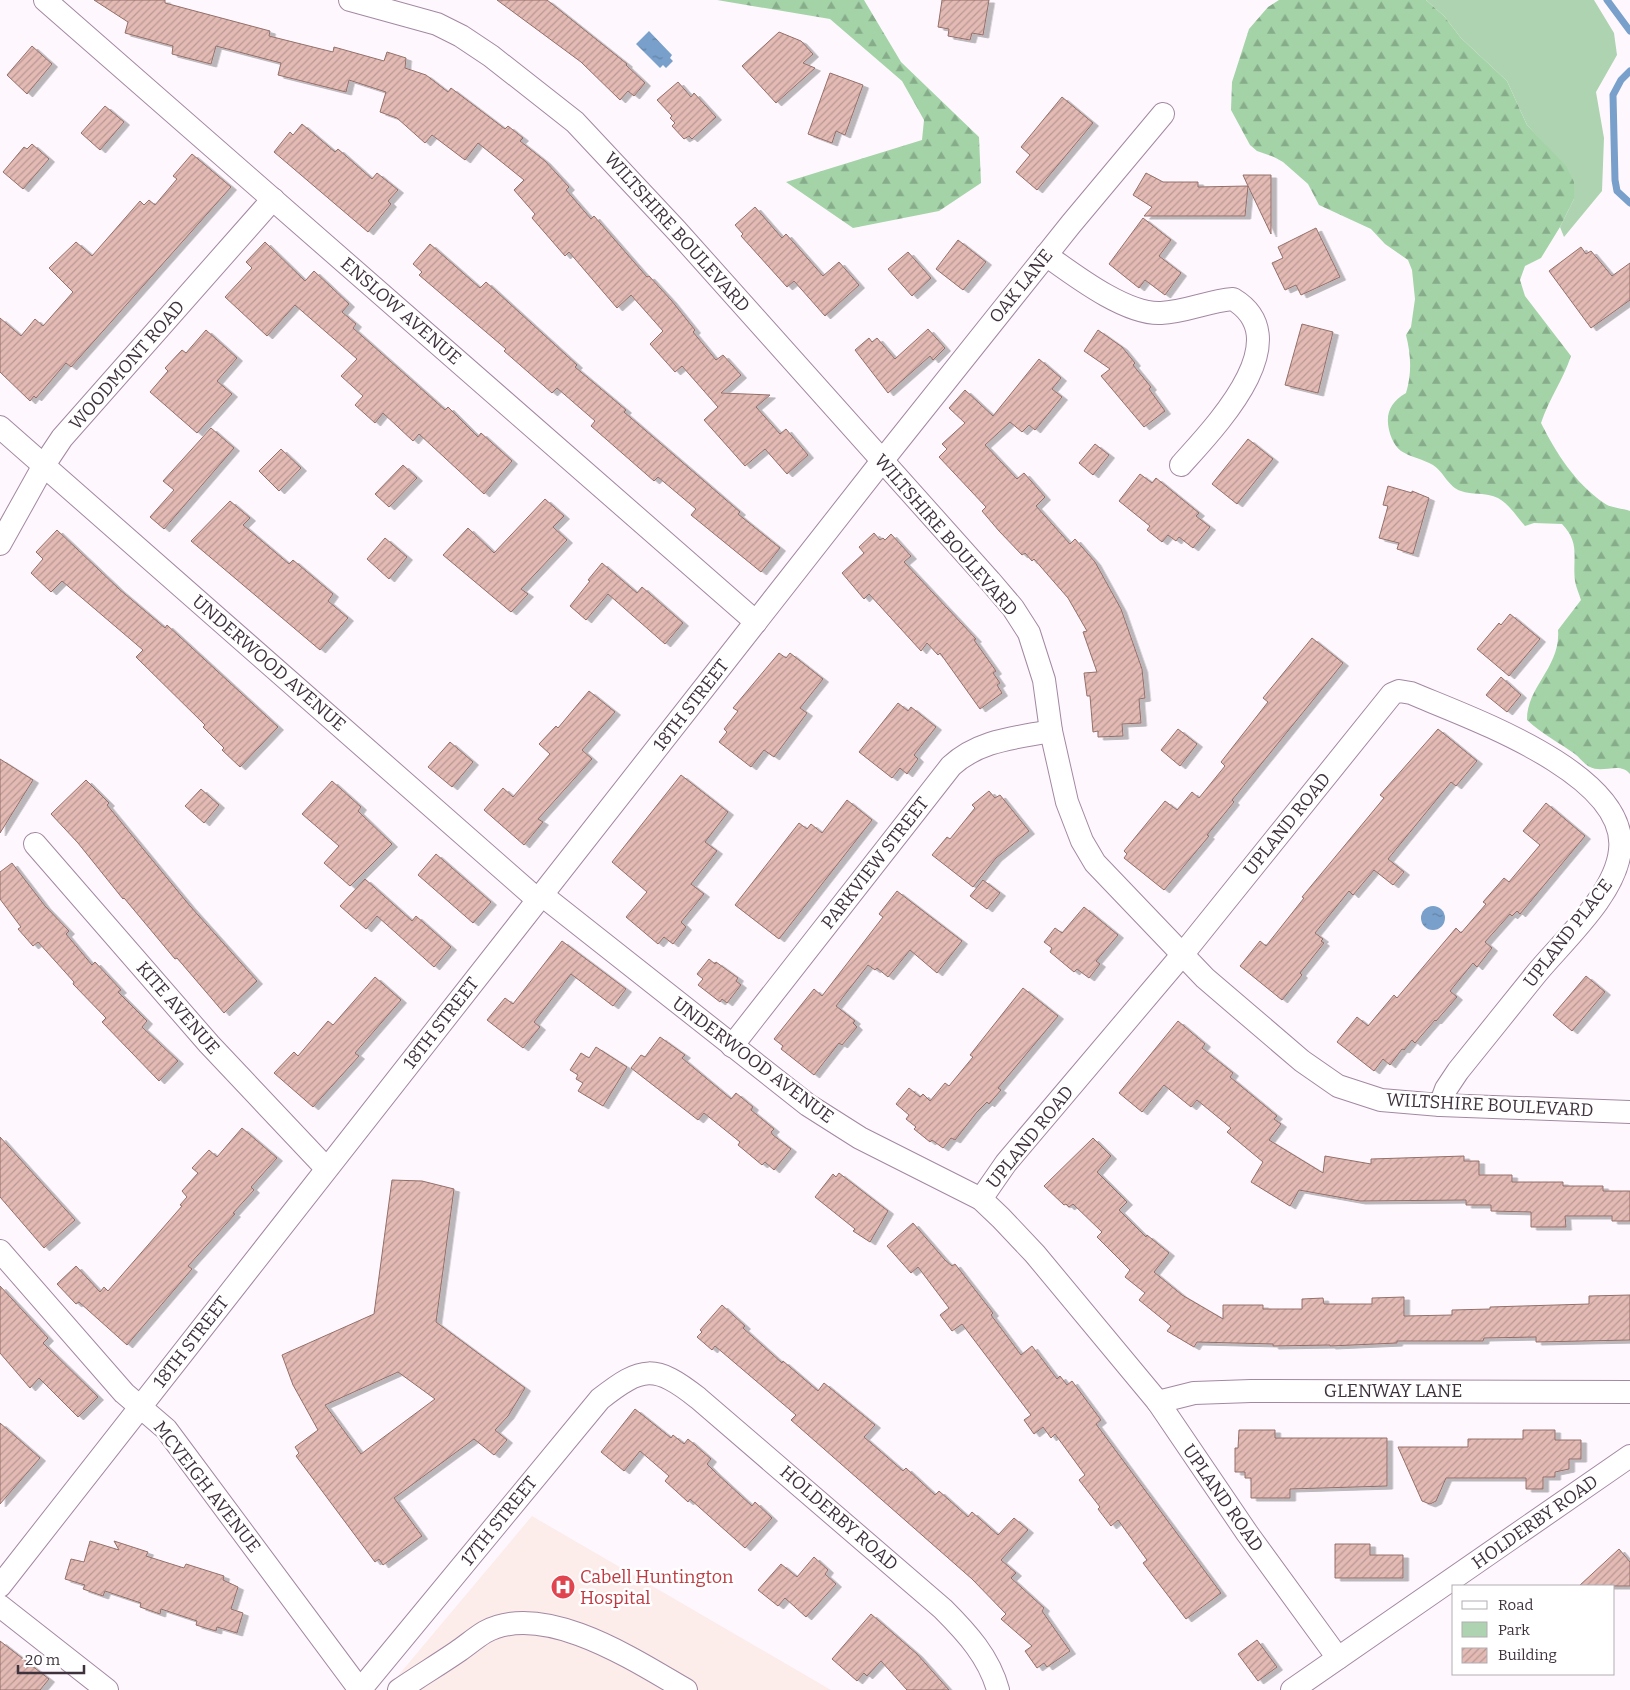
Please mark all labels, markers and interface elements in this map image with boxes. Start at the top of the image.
street label: WILTSHIRE BOULEVARD [599,148,755,316]
street label: OAK LANE [984,245,1058,327]
street label: ENSLOW AVENUE [336,253,466,369]
street label: WOODMONT ROAD [65,296,189,434]
street label: WILTSHIRE BOULEVARD [870,450,1022,620]
street label: UNDERWOOD AVENUE [188,590,350,736]
street label: 18TH STREET [649,655,734,755]
street label: UPLAND ROAD [1239,768,1335,880]
street label: PARKVIEW STREET [817,792,934,933]
street label: UPLAND PLACE [1519,874,1617,992]
street label: KITE AVENUE [132,957,224,1059]
street label: 18TH STREET [399,973,484,1073]
street label: UNDERWOOD AVENUE [668,992,838,1128]
street label: UPLAND ROAD [982,1081,1078,1193]
street label: WILTSHIRE BOULEVARD [1386,1089,1594,1121]
street label: 18TH STREET [149,1292,234,1392]
street label: GLENWAY LANE [1324,1380,1462,1402]
street label: MCVEIGH AVENUE [149,1417,265,1557]
street label: UPLAND ROAD [1178,1440,1268,1556]
street label: HOLDERBY ROAD [776,1461,902,1575]
street label: HOLDERBY ROAD [1468,1470,1602,1574]
street label: 17TH STREET [456,1472,542,1570]
place label: Cabell Huntington Hospital [580,1566,734,1609]
hospital icon: Cabell Huntington Hospital [550,1574,576,1600]
legend [1452,1585,1615,1675]
text: Road [1498,1596,1533,1614]
text: Park [1498,1621,1530,1639]
scale bar [18,1642,84,1674]
text: Building [1498,1646,1557,1664]
text: 20 m [25,1651,61,1669]

